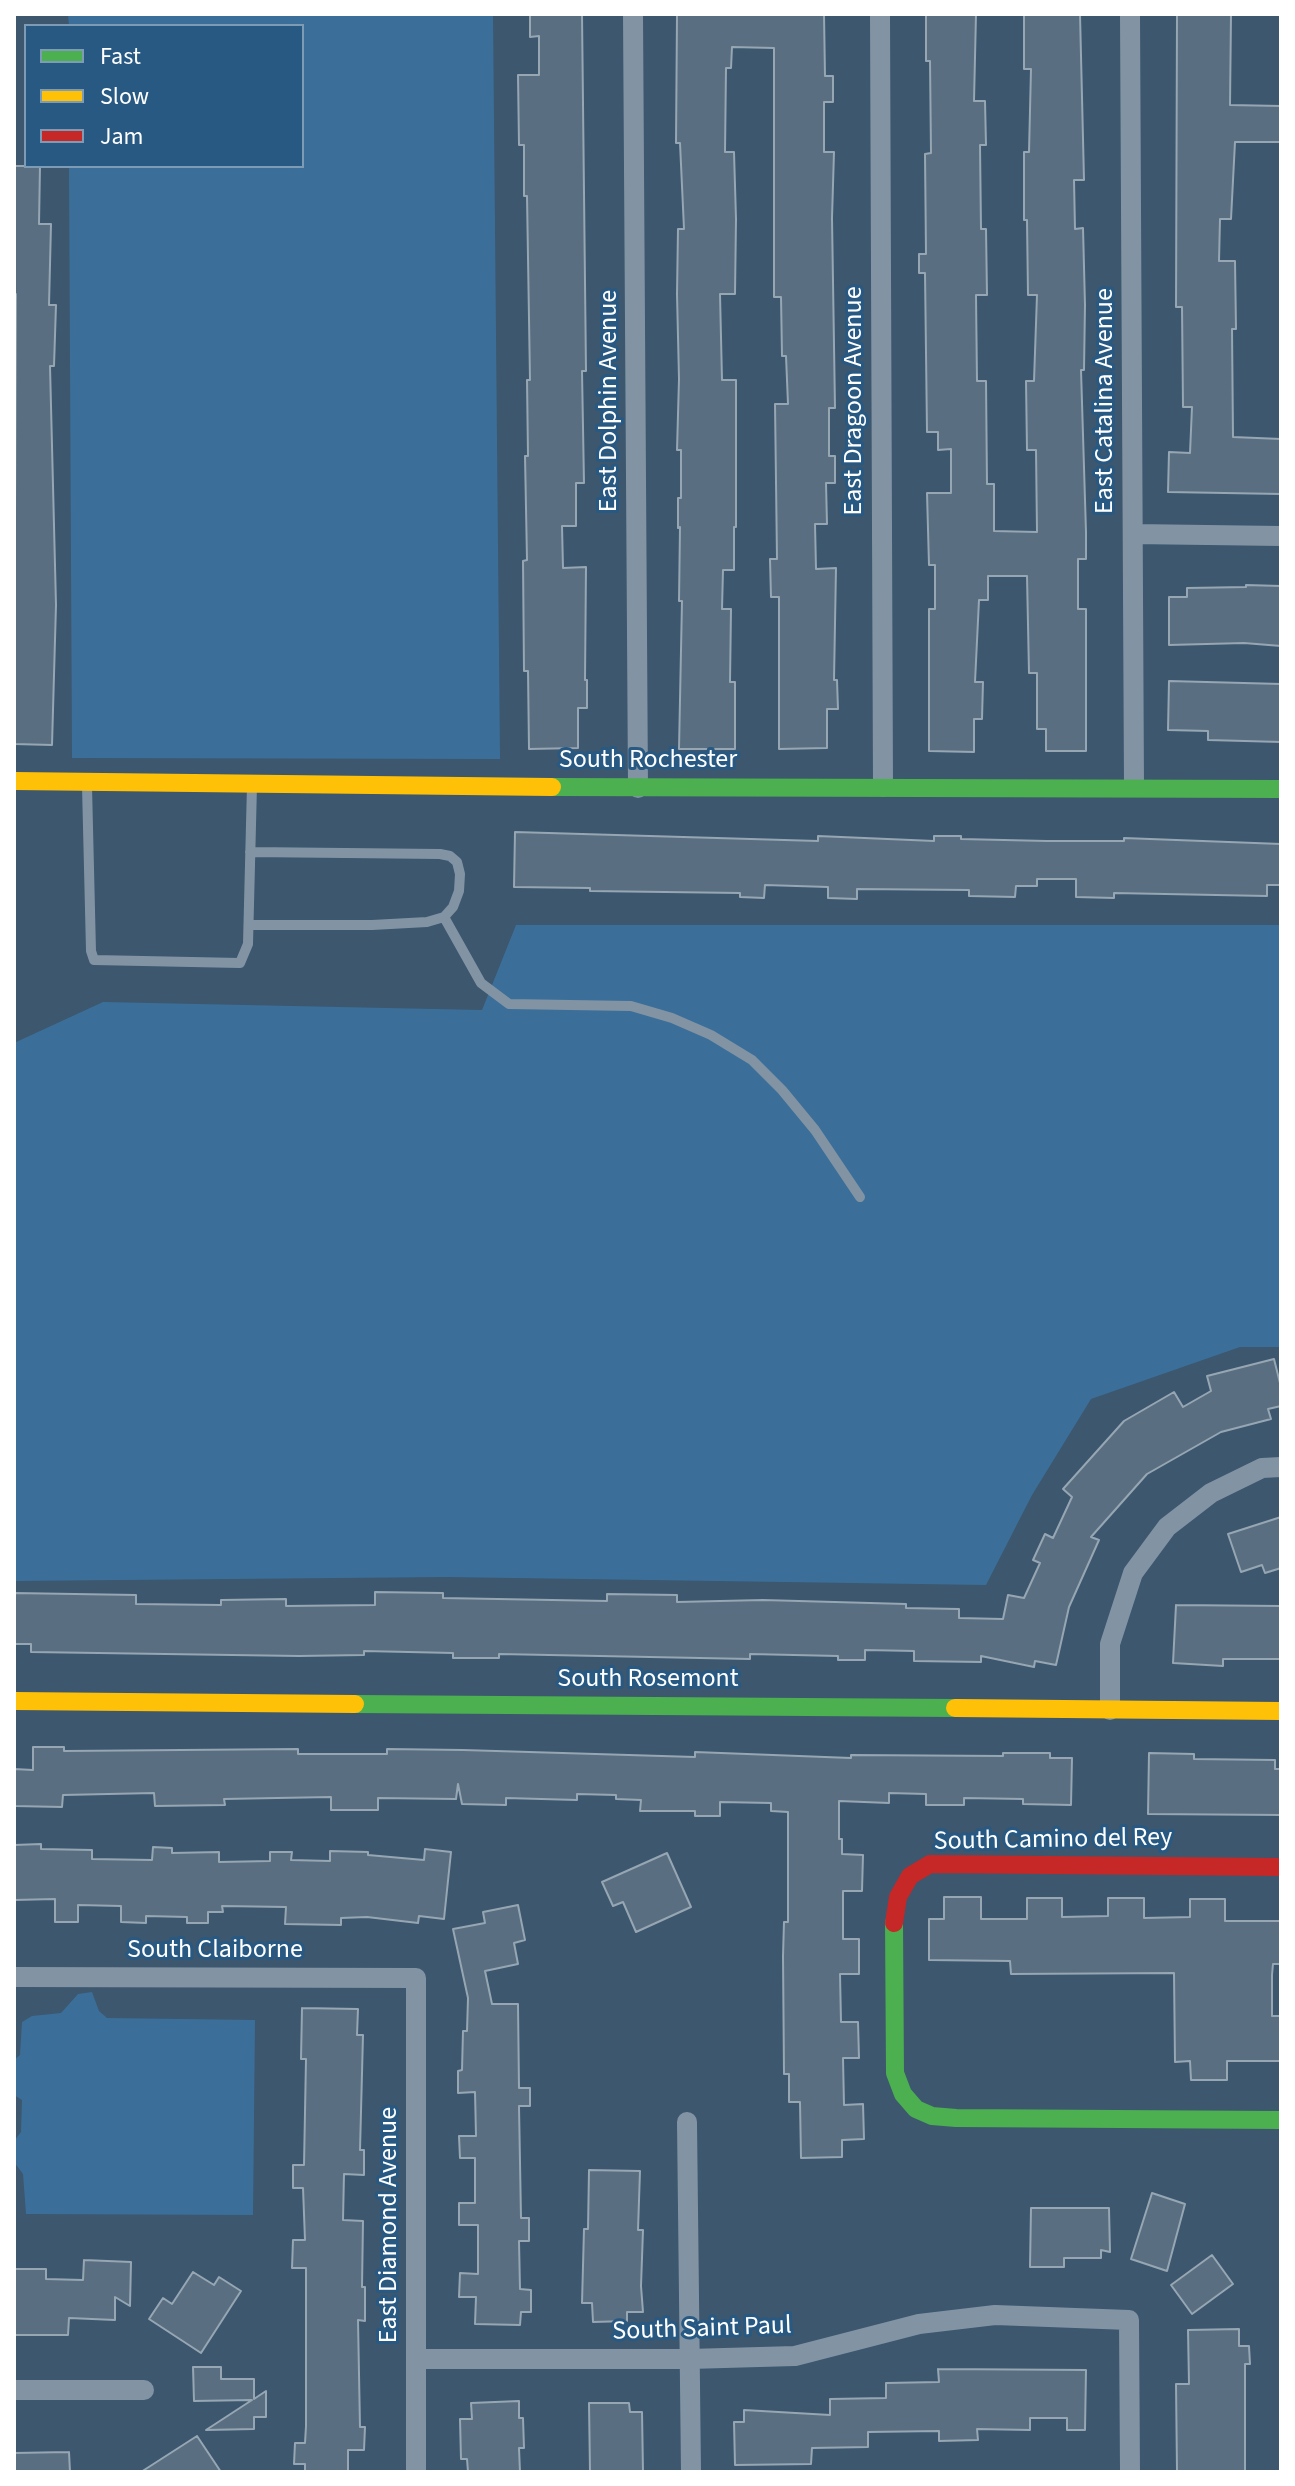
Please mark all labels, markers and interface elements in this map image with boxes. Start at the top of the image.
legend [24,24,304,168]
text: Fast [100,39,141,74]
text: Slow [100,79,149,114]
text: Jam [100,119,144,154]
street label: East Dragoon Avenue [839,286,871,516]
street label: East Catalina Avenue [1090,288,1122,514]
street label: East Dolphin Avenue [594,290,626,512]
street label: South Rochester [559,745,737,777]
street label: South Rosemont [557,1664,739,1696]
street label: South Camino del Rey [933,1823,1173,1859]
street label: South Claiborne [127,1935,303,1967]
street label: East Diamond Avenue [374,2107,406,2343]
street label: South Saint Paul [612,2311,792,2349]

